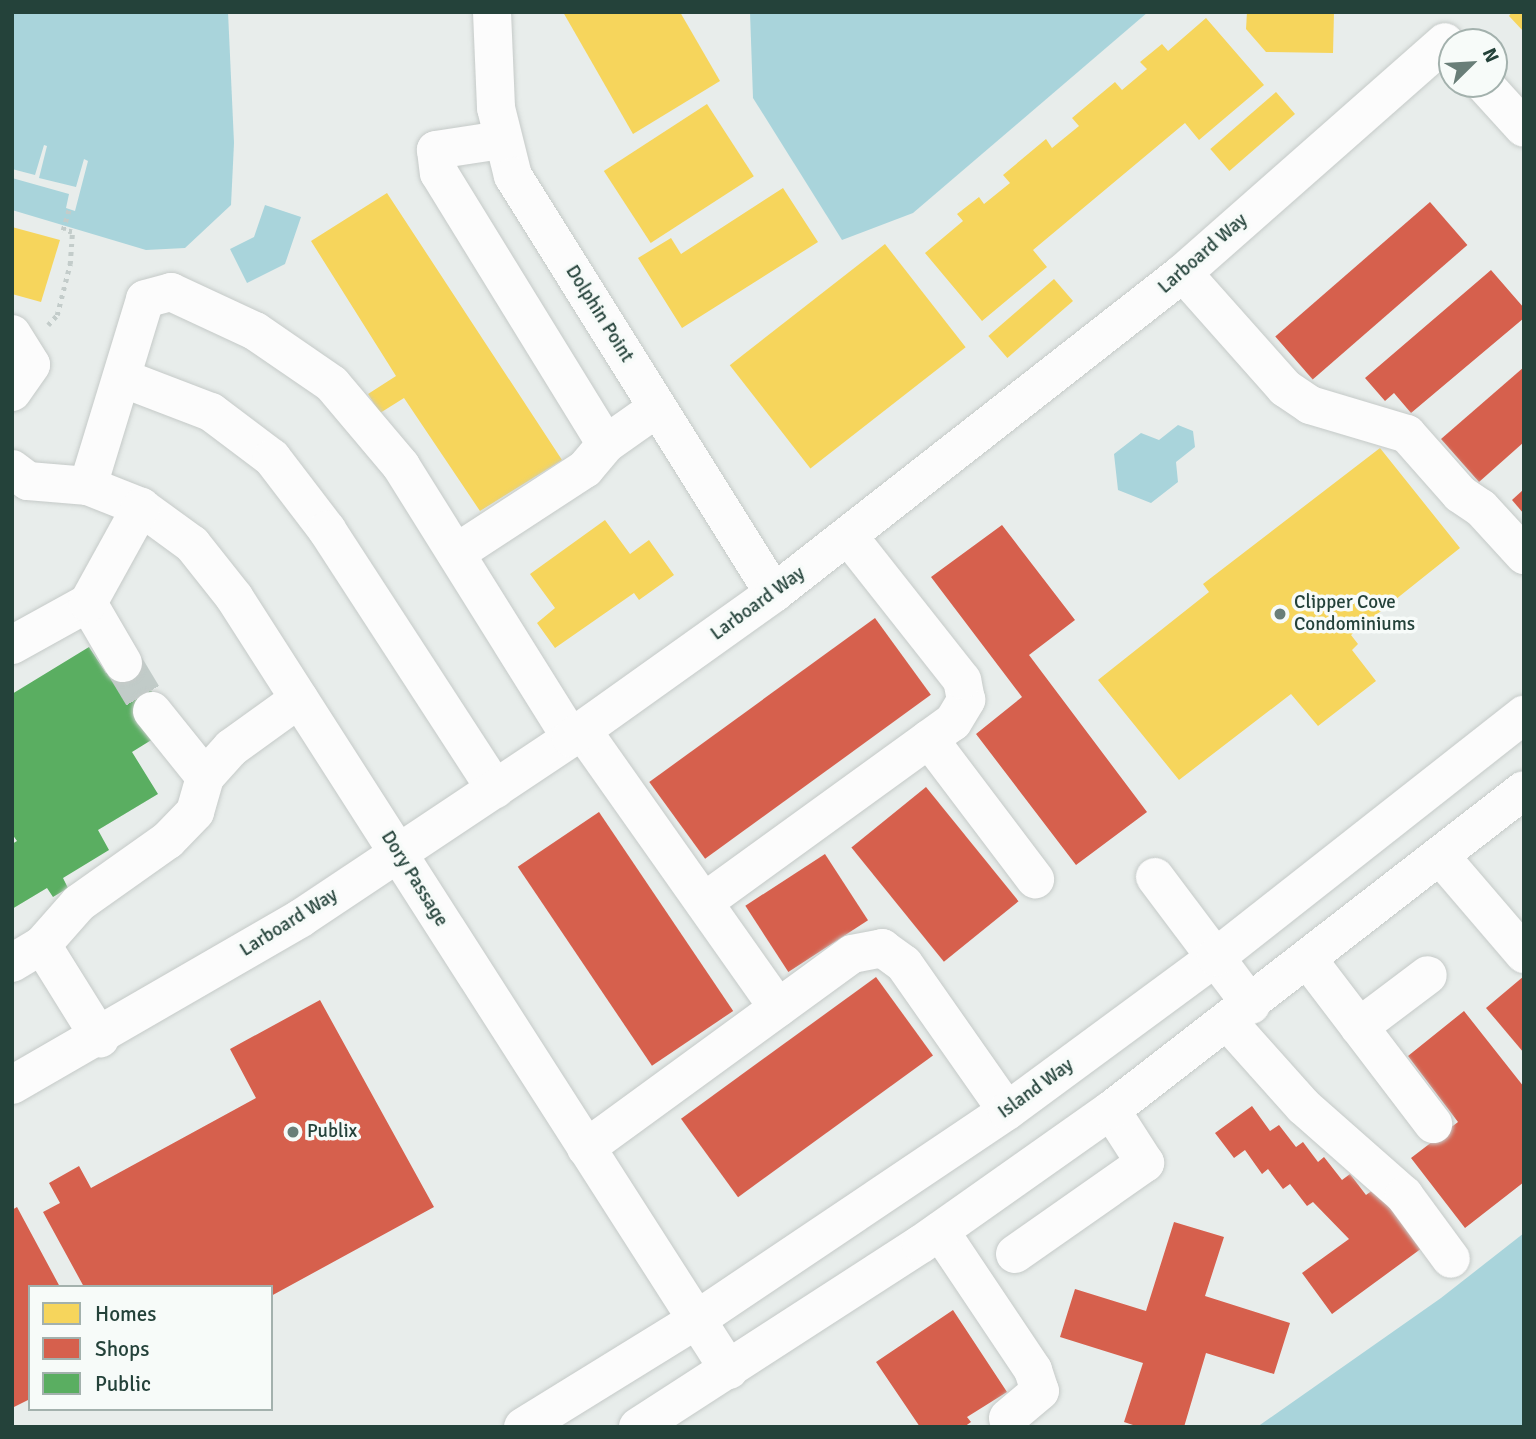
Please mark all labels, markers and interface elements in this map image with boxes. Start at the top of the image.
north arrow [1438,28,1508,98]
text: N [1477,44,1504,66]
street label: Larboard Way [1154,209,1252,299]
street label: Dolphin Point [560,261,638,367]
street label: Larboard Way [707,562,809,646]
place label: Clipper Cove Condominiums [1294,592,1415,636]
marker: Clipper Cove Condominiums [1272,606,1288,622]
street label: Dory Passage [376,827,452,931]
street label: Larboard Way [236,884,342,962]
street label: Island Way [994,1054,1078,1124]
place label: Publix [307,1121,357,1143]
marker: Publix [285,1124,301,1140]
legend [28,1285,273,1411]
text: Homes [95,1301,157,1327]
text: Shops [95,1336,149,1362]
text: Public [95,1371,151,1397]

